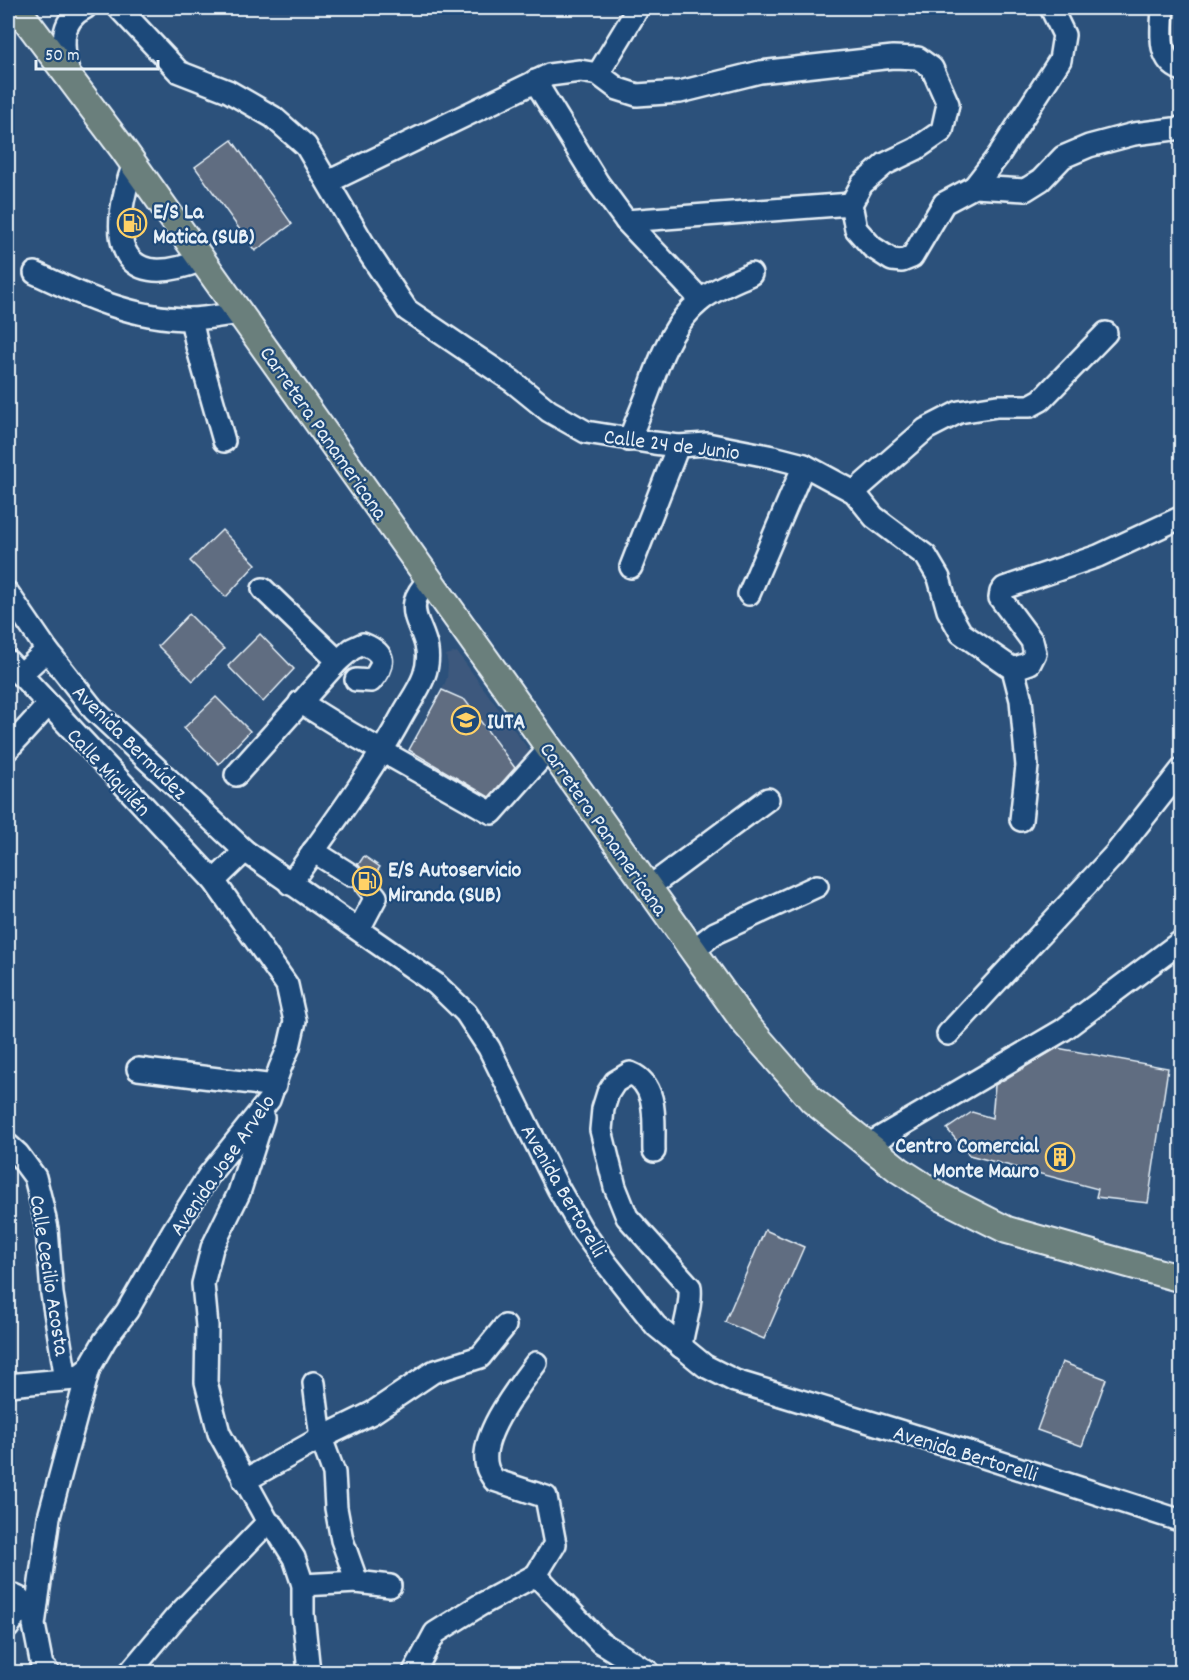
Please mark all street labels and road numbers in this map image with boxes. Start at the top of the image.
street label: Carretera Panamericana [250,341,394,528]
street label: Calle 24 de Junio [602,423,741,470]
street label: Avenida Bermúdez [64,679,194,809]
street label: Calle Miquilén [58,722,157,825]
street label: Carretera Panamericana [530,737,674,924]
street label: Avenida Jose Arvelo [163,1089,284,1243]
street label: Avenida Bertorelli [511,1119,613,1264]
street label: Calle Cecilio Acosta [20,1193,76,1359]
street label: Avenida Bertorelli [889,1419,1041,1492]

